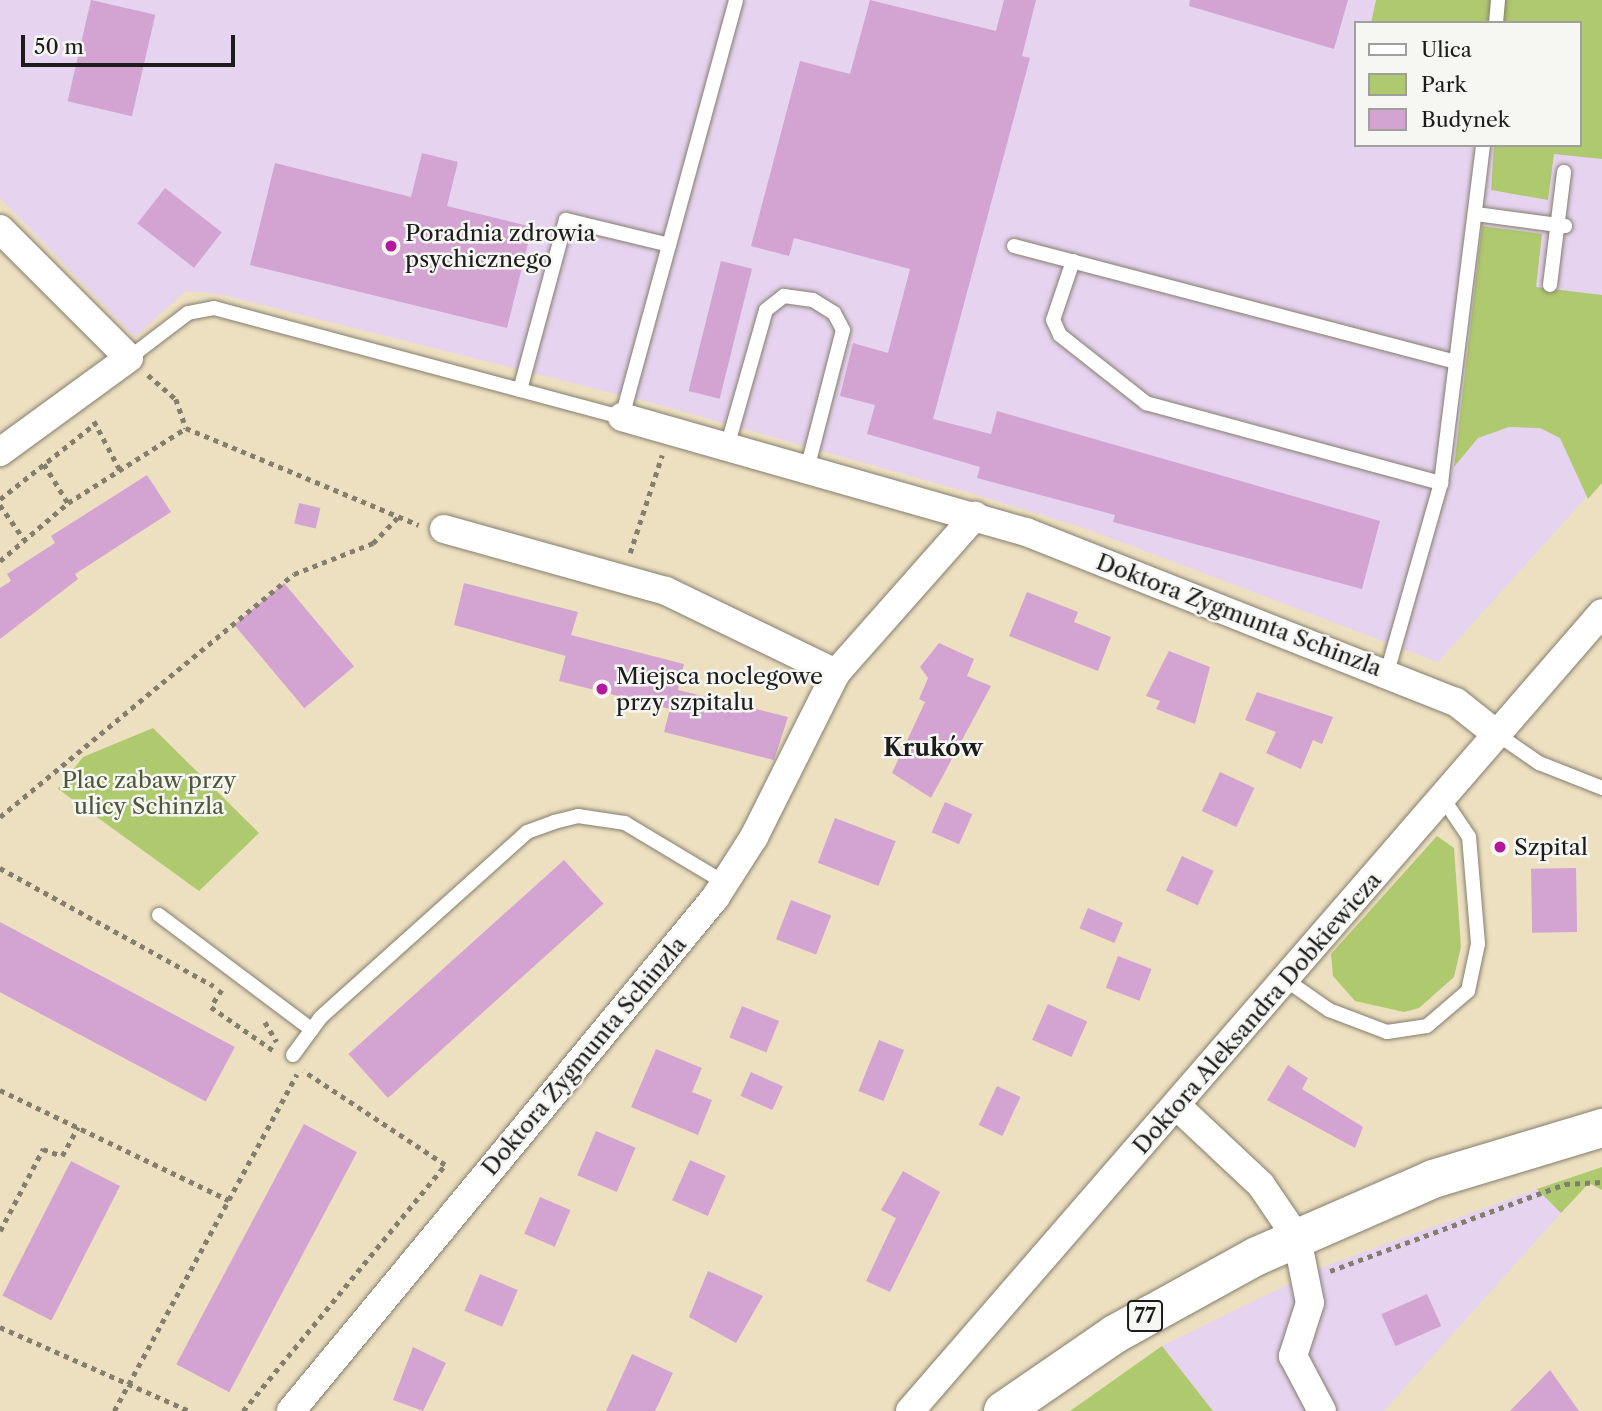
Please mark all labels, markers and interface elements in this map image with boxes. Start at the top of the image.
scale bar [24,21,238,65]
legend [1354,21,1581,147]
text: 50 m [34,34,84,59]
text: Ulica [1421,37,1472,62]
text: Park [1421,72,1467,97]
text: Budynek [1421,107,1510,132]
place label: Poradnia zdrowia psychicznego [405,219,596,273]
marker: Poradnia zdrowia psychicznego [383,238,399,254]
street label: Doktora Zygmunta Schinzla [1092,548,1386,682]
place label: Miejsca noclegowe przy szpitalu [616,662,823,716]
marker: Miejsca noclegowe przy szpitalu [594,681,610,697]
district label: Kruków [883,734,983,762]
park label: Plac zabaw przy ulicy Schinzla [61,766,237,820]
place label: Szpital [1514,833,1588,861]
marker: Szpital [1492,839,1508,855]
street label: Doktora Aleksandra Dobkiewicza [1127,866,1387,1160]
street label: Doktora Zygmunta Schinzla [476,931,692,1181]
road number: 77 [1126,1298,1164,1334]

